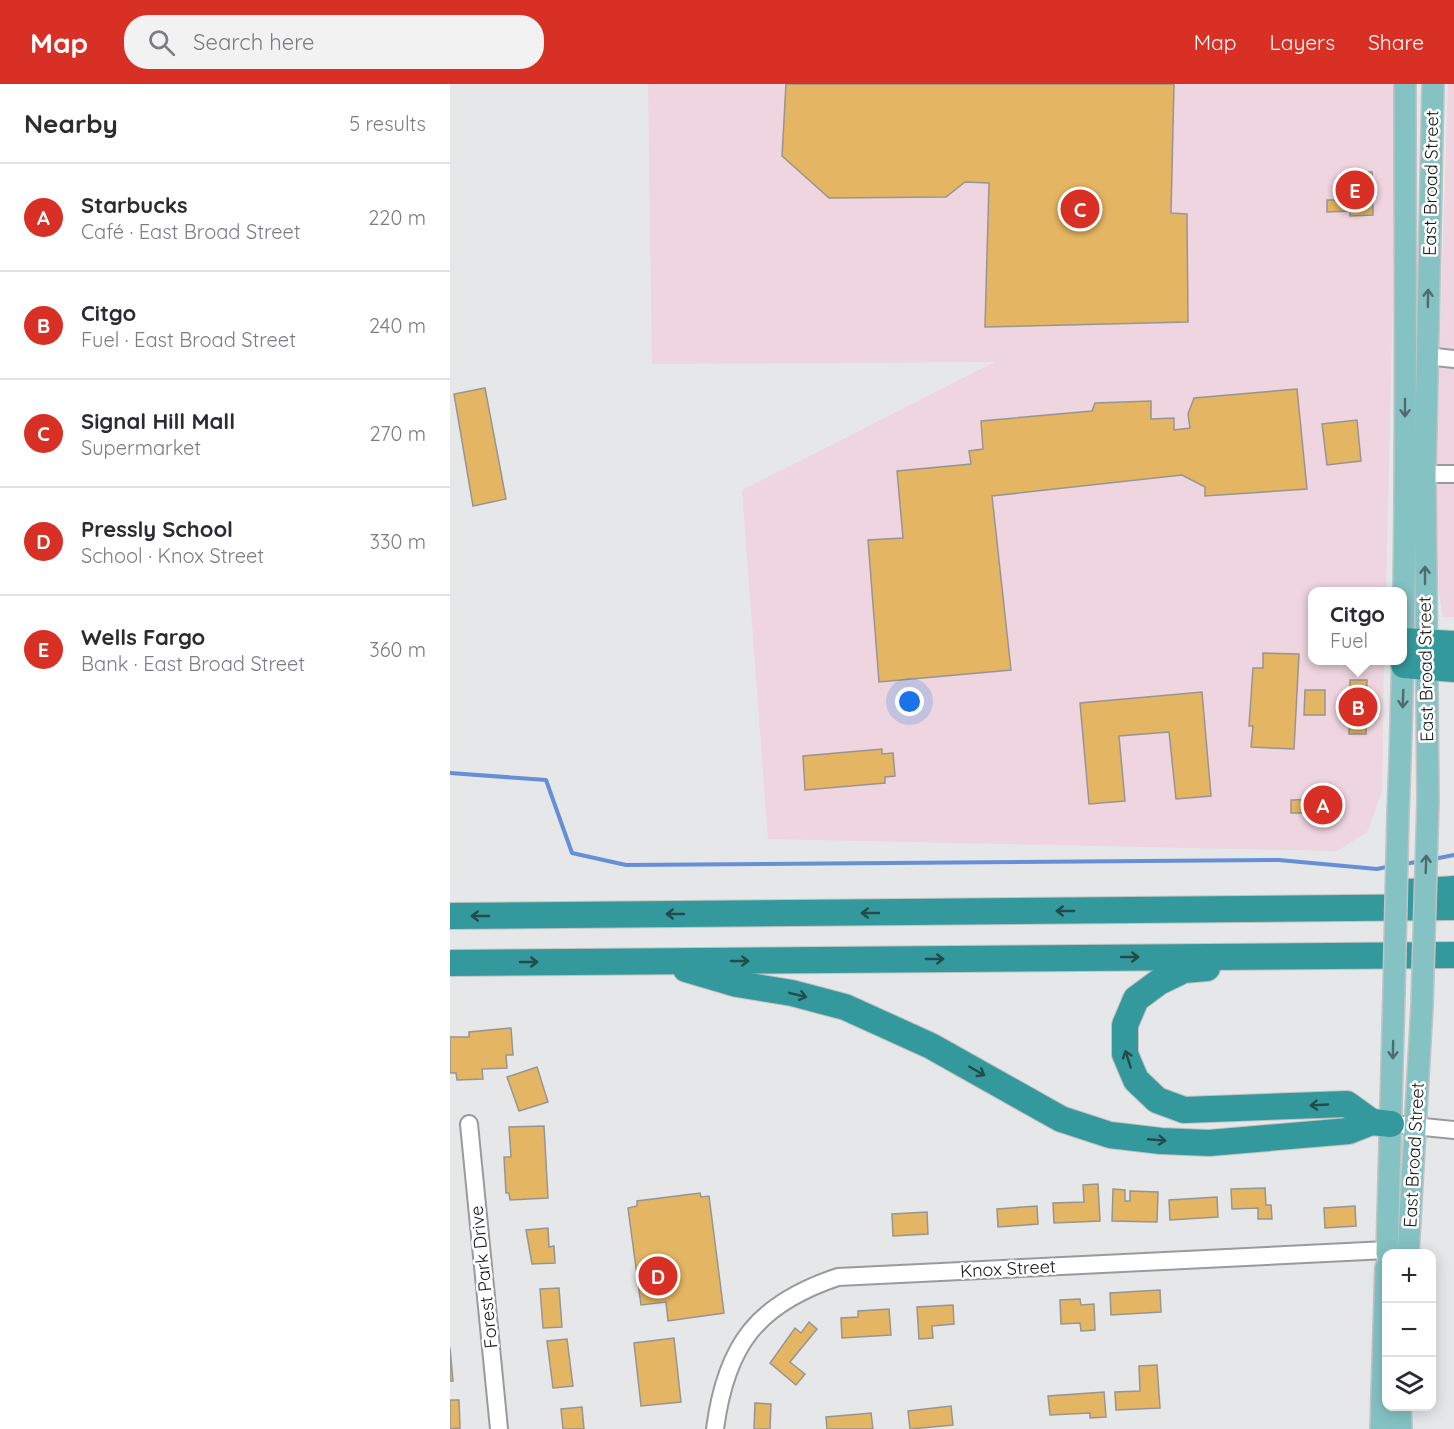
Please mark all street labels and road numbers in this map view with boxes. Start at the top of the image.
street label: East Broad Street [1418,110,1443,256]
street label: East Broad Street [1413,596,1438,742]
street label: East Broad Street [1398,1082,1429,1228]
street label: Forest Park Drive [465,1205,502,1350]
street label: Knox Street [959,1255,1056,1282]

